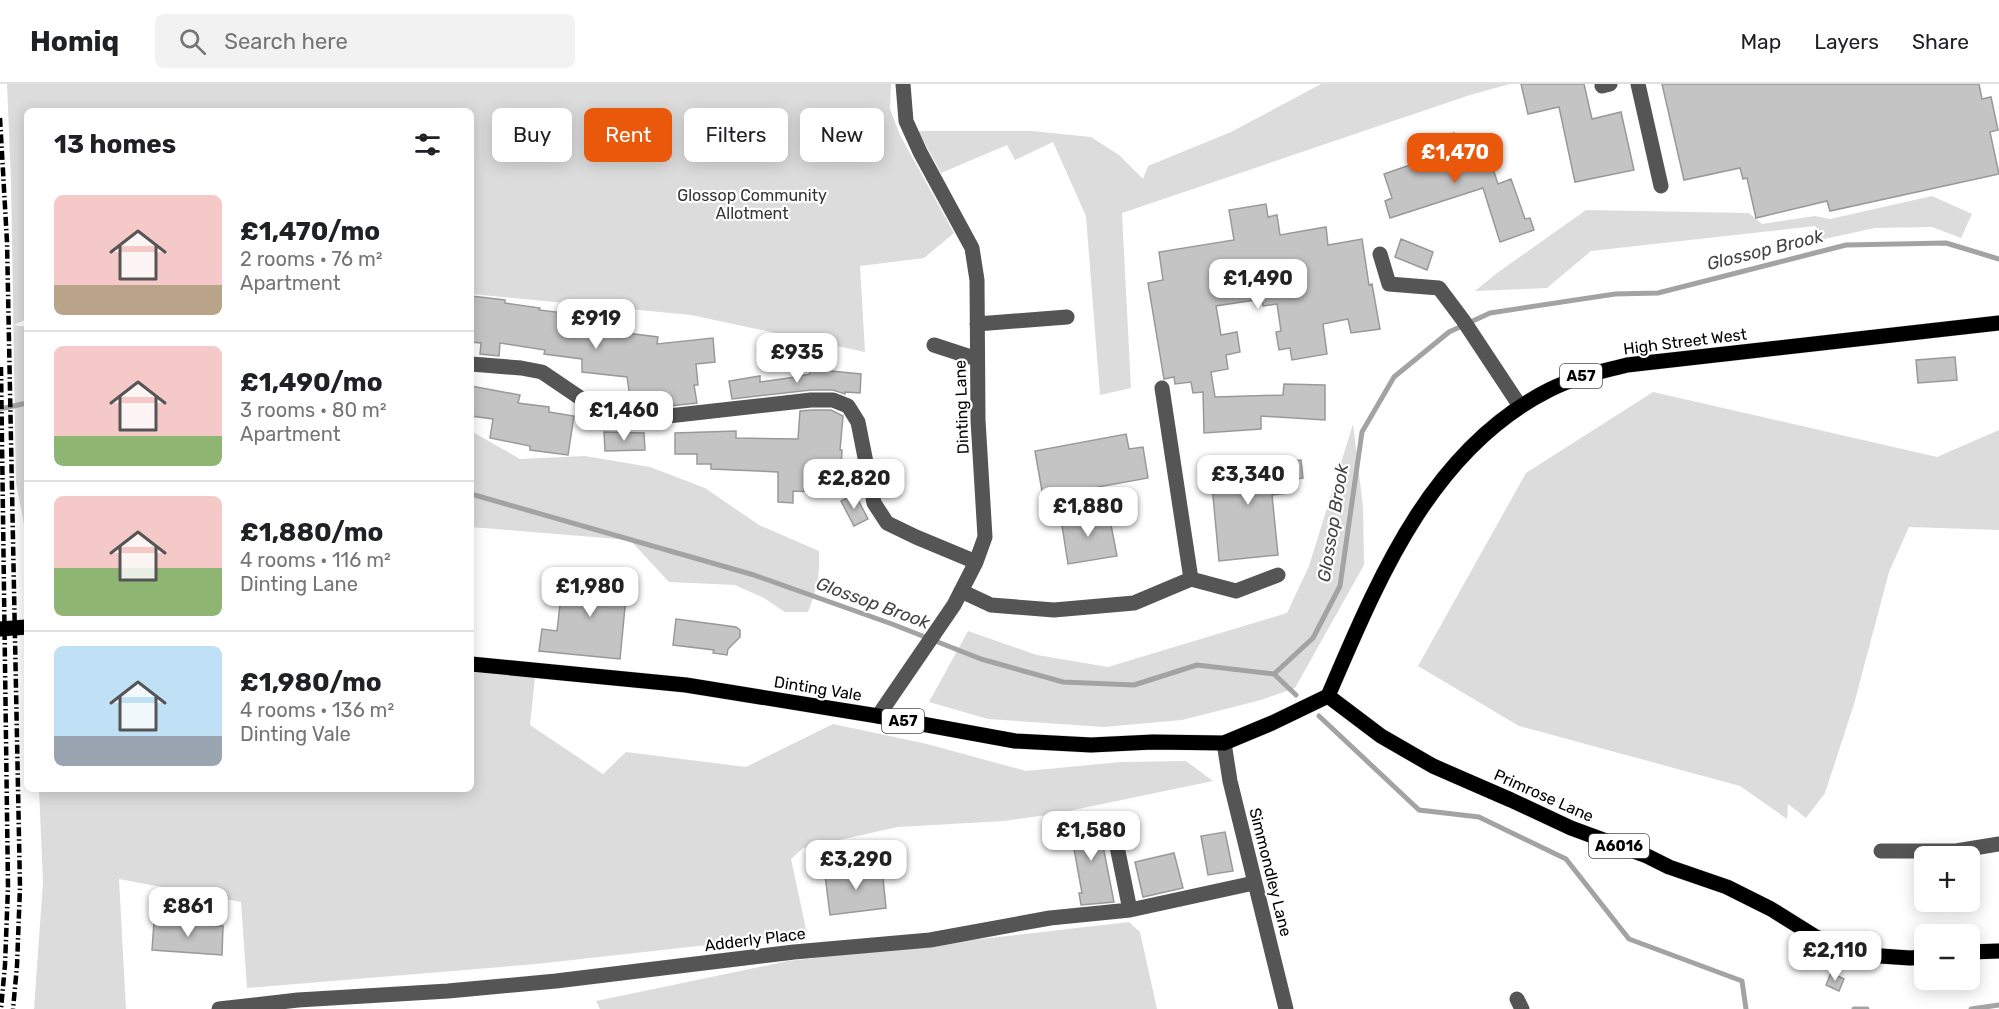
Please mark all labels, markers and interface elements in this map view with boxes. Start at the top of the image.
search box [155,14,575,68]
text: Homiq [30,25,119,58]
icon: search [176,25,209,58]
text: Search here [224,28,348,55]
text: Map [1740,29,1781,54]
text: Layers [1814,29,1879,54]
text: Share [1912,29,1969,54]
chip: Buy [492,108,572,162]
chip: Rent [584,108,672,162]
chip: Filters [684,108,788,162]
chip: New [800,108,884,162]
icon: filters [411,128,444,161]
text: 13 homes [54,129,176,160]
pin: £1,470 [1406,133,1504,184]
text: £1,470 [1421,140,1489,164]
park label: Glossop Community Allotment [677,186,827,223]
text: £1,470/mo [240,216,380,247]
icon: home [102,219,174,291]
water label: Glossop Brook [1704,225,1826,275]
text: 2 rooms · 76 m² [240,247,383,271]
pin: £1,490 [1209,259,1307,310]
text: £1,490 [1223,266,1293,290]
text: Apartment [240,271,341,295]
pin: £919 [560,299,632,350]
text: £919 [571,306,621,330]
street label: High Street West [1622,324,1748,358]
pin: £935 [761,333,833,384]
text: £935 [770,340,824,364]
street label: Dinting Lane [950,360,973,454]
road number: A57 [1560,364,1602,388]
text: £1,490/mo [240,367,383,398]
icon: home [102,370,174,442]
pin: £1,460 [575,391,673,442]
text: 3 rooms · 80 m² [240,398,387,422]
text: £1,460 [589,398,659,422]
text: Apartment [240,422,341,446]
pin: £3,340 [1199,455,1297,506]
pin: £2,820 [805,459,903,510]
text: £3,340 [1211,462,1285,486]
water label: Glossop Brook [1313,462,1353,584]
text: £2,820 [817,466,891,490]
pin: £1,880 [1039,487,1137,538]
text: £1,880 [1053,494,1123,518]
text: £1,880/mo [240,517,384,548]
icon: home [102,520,174,592]
text: 4 rooms · 116 m² [240,548,391,572]
pin: £1,980 [541,567,639,618]
text: Dinting Lane [240,572,358,596]
water label: Glossop Brook [813,572,934,634]
text: £1,980 [555,574,625,598]
text: £1,980/mo [240,667,382,698]
icon: home [102,670,174,742]
street label: Dinting Vale [773,672,863,705]
text: 4 rooms · 136 m² [240,698,394,722]
road number: A57 [882,709,924,733]
text: Dinting Vale [240,722,351,746]
street label: Primrose Lane [1491,765,1597,826]
street label: Simmondley Lane [1245,806,1296,939]
pin: £1,580 [1042,811,1140,862]
text: £1,580 [1056,818,1126,842]
road number: A6016 [1589,834,1649,858]
pin: £3,290 [807,840,905,891]
map controls [1914,846,1980,990]
button: + [1914,846,1980,912]
text: £3,290 [820,847,892,871]
pin: £861 [152,887,224,938]
text: £861 [163,894,213,918]
street label: Adderly Place [703,924,807,955]
button: − [1914,924,1980,990]
pin: £2,110 [1786,931,1884,982]
text: £2,110 [1802,938,1868,962]

